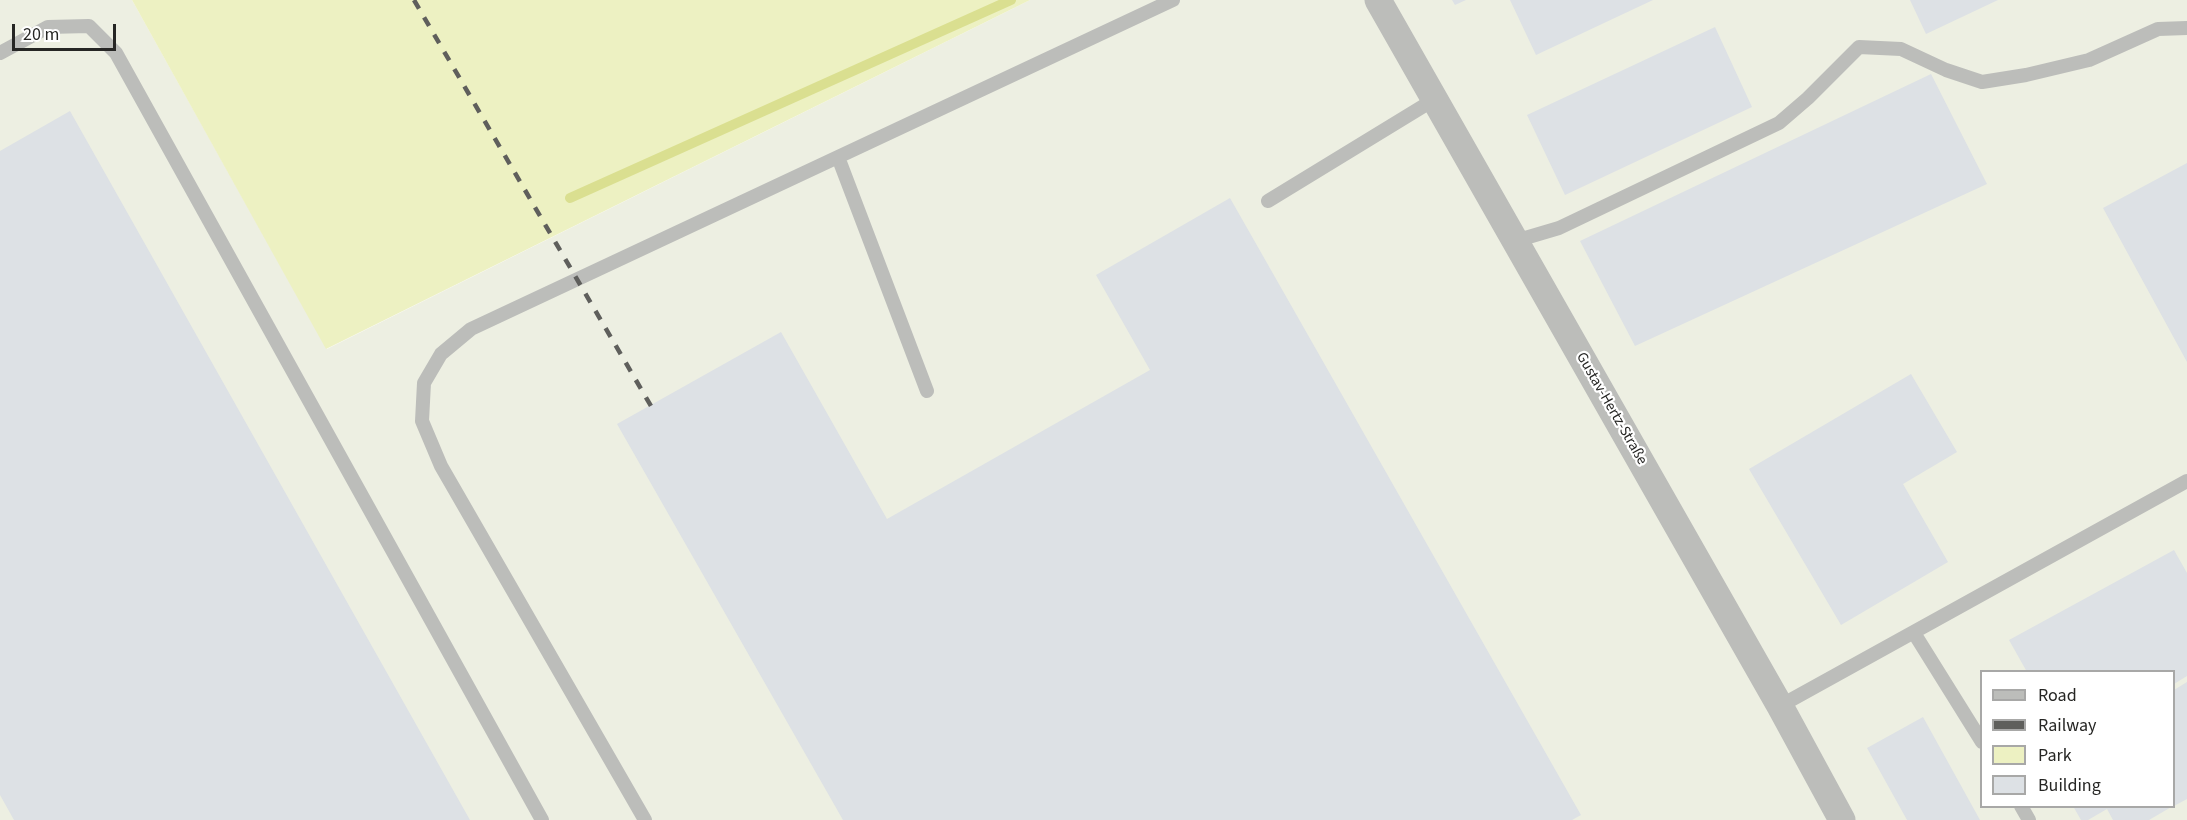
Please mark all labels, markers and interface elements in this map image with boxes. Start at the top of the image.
scale bar [15,12,118,50]
text: 20 m [23,22,59,47]
street label: Gustav-Hertz-Straße [1572,350,1650,468]
legend [1980,670,2175,808]
text: Road [2038,683,2077,708]
text: Railway [2038,713,2097,738]
text: Park [2038,743,2072,768]
text: Building [2038,773,2101,798]

